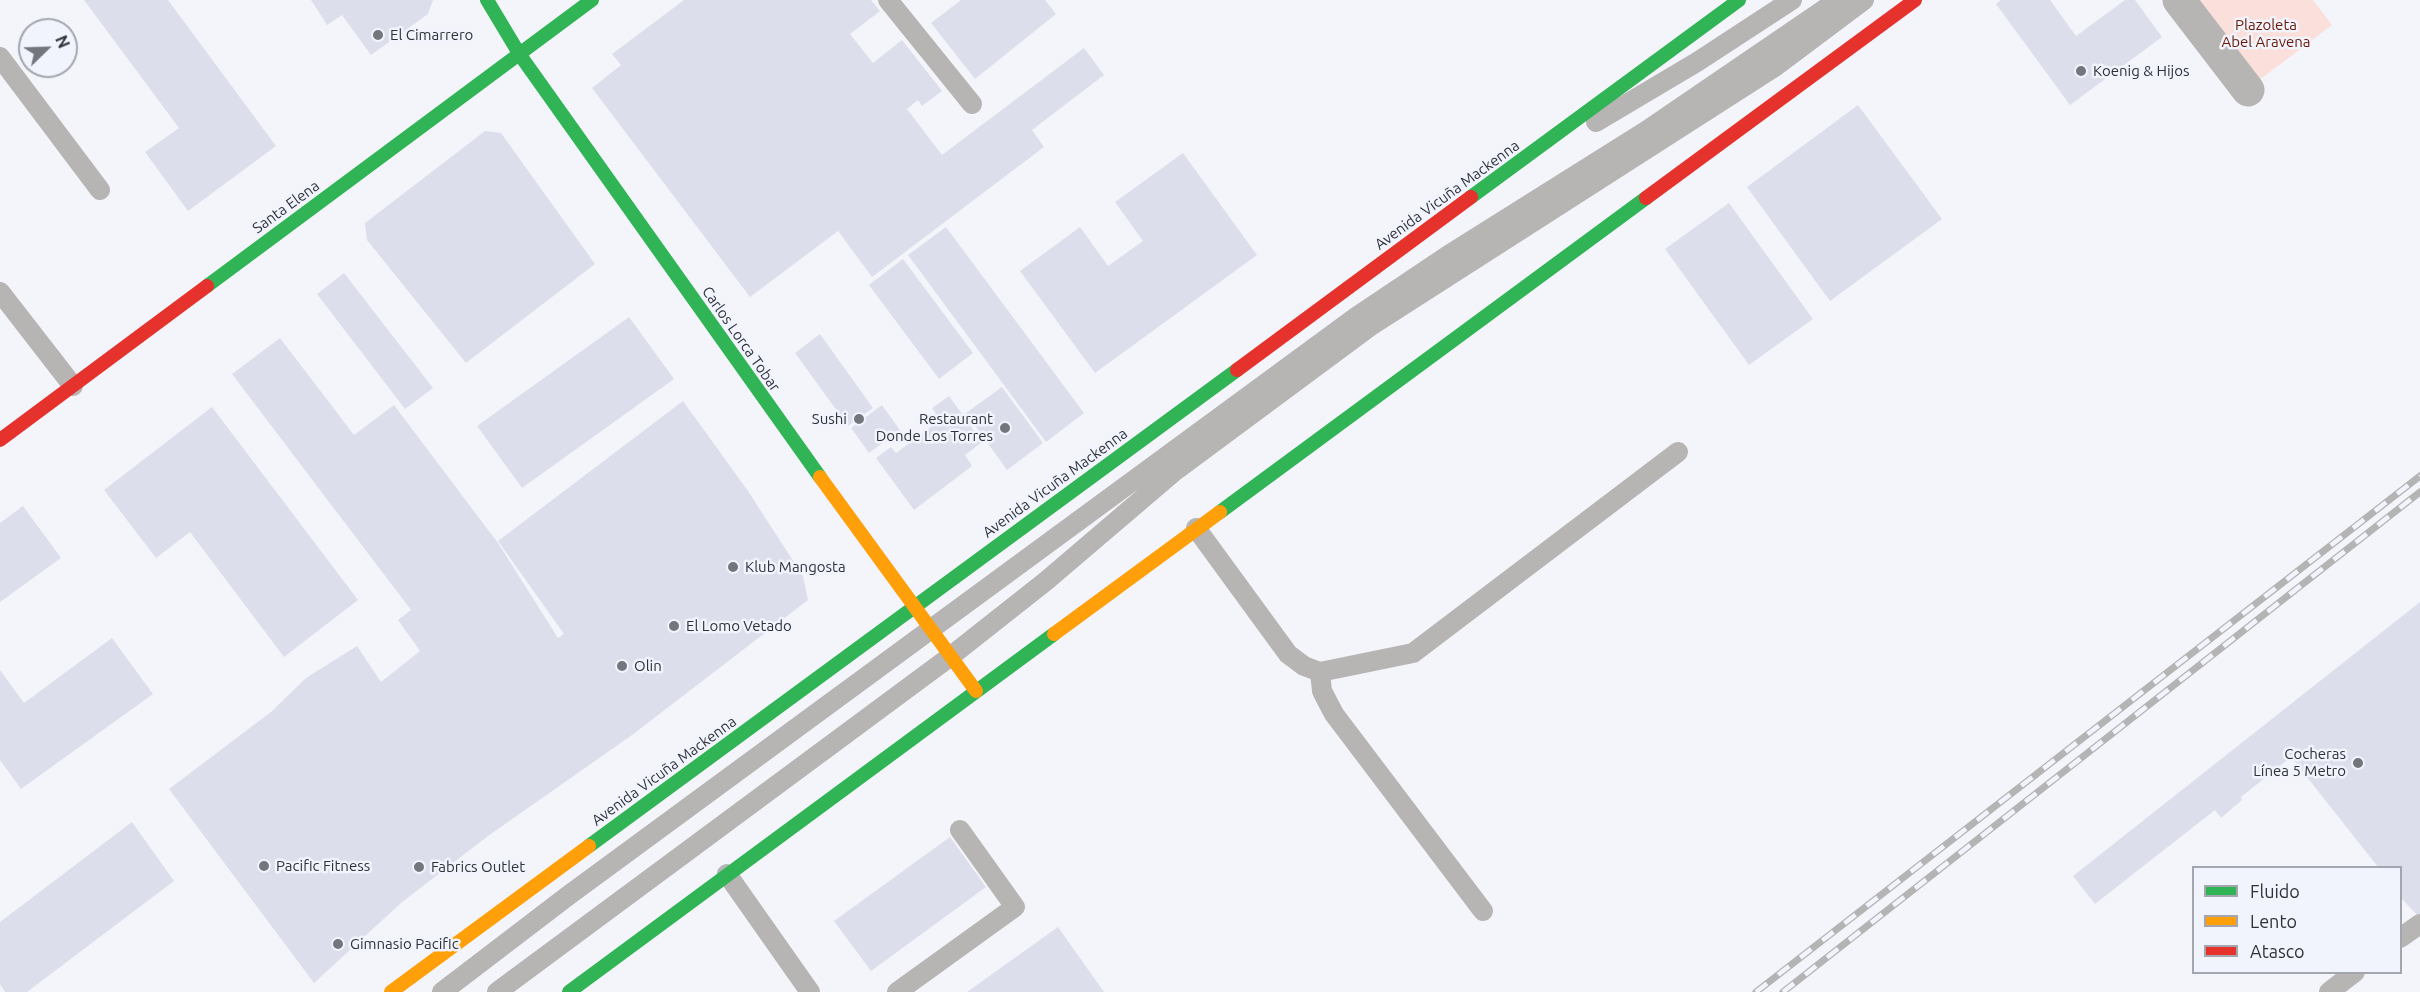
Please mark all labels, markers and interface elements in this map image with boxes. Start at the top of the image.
park label: Plazoleta Abel Aravena [2221,16,2311,51]
north arrow [18,18,78,78]
place label: El Cimarrero [390,26,473,44]
marker: El Cimarrero [371,28,385,42]
text: N [52,33,73,51]
place label: Koenig & Hijos [2093,62,2190,80]
marker: Koenig & Hijos [2074,64,2088,78]
street label: Avenida Vicuña Mackenna [1371,136,1523,254]
street label: Santa Elena [249,177,323,237]
street label: Carlos Lorca Tobar [698,283,784,395]
place label: Sushi [812,410,847,428]
place label: Restaurant Donde Los Torres [876,410,993,445]
marker: Sushi [852,412,866,426]
marker: Restaurant Donde Los Torres [998,421,1012,435]
street label: Avenida Vicuña Mackenna [979,424,1131,542]
place label: Klub Mangosta [745,558,846,576]
marker: Klub Mangosta [726,560,740,574]
place label: El Lomo Vetado [686,617,792,635]
marker: El Lomo Vetado [667,619,681,633]
place label: Olin [634,657,662,675]
marker: Olin [615,659,629,673]
street label: Avenida Vicuña Mackenna [588,712,740,830]
place label: Cocheras Línea 5 Metro [2253,745,2346,780]
marker: Cocheras Línea 5 Metro [2351,756,2365,770]
place label: Pacific Fitness [276,857,370,875]
place label: Fabrics Outlet [431,858,525,876]
marker: Pacific Fitness [257,859,271,873]
marker: Fabrics Outlet [412,860,426,874]
legend [2192,866,2402,974]
text: Fluido [2250,881,2300,901]
text: Lento [2250,911,2297,931]
place label: Gimnasio Pacific [350,935,459,953]
marker: Gimnasio Pacific [331,937,345,951]
text: Atasco [2250,941,2305,961]

